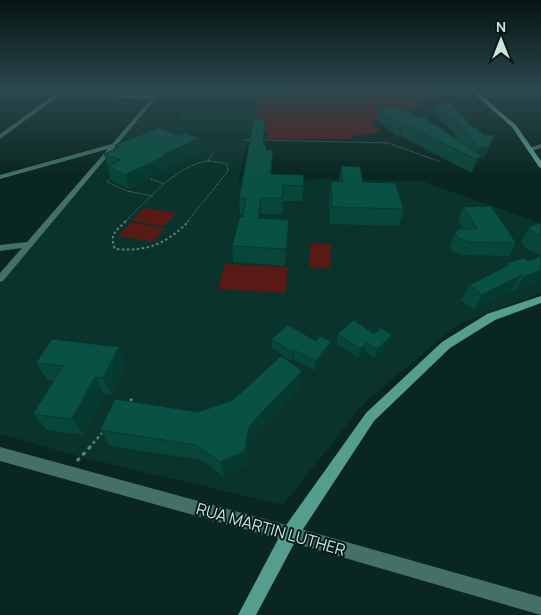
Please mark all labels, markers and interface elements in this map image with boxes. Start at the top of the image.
north arrow [476,15,526,65]
text: N [496,17,506,36]
street label: RUA MARTIN LUTHER [194,497,348,561]

